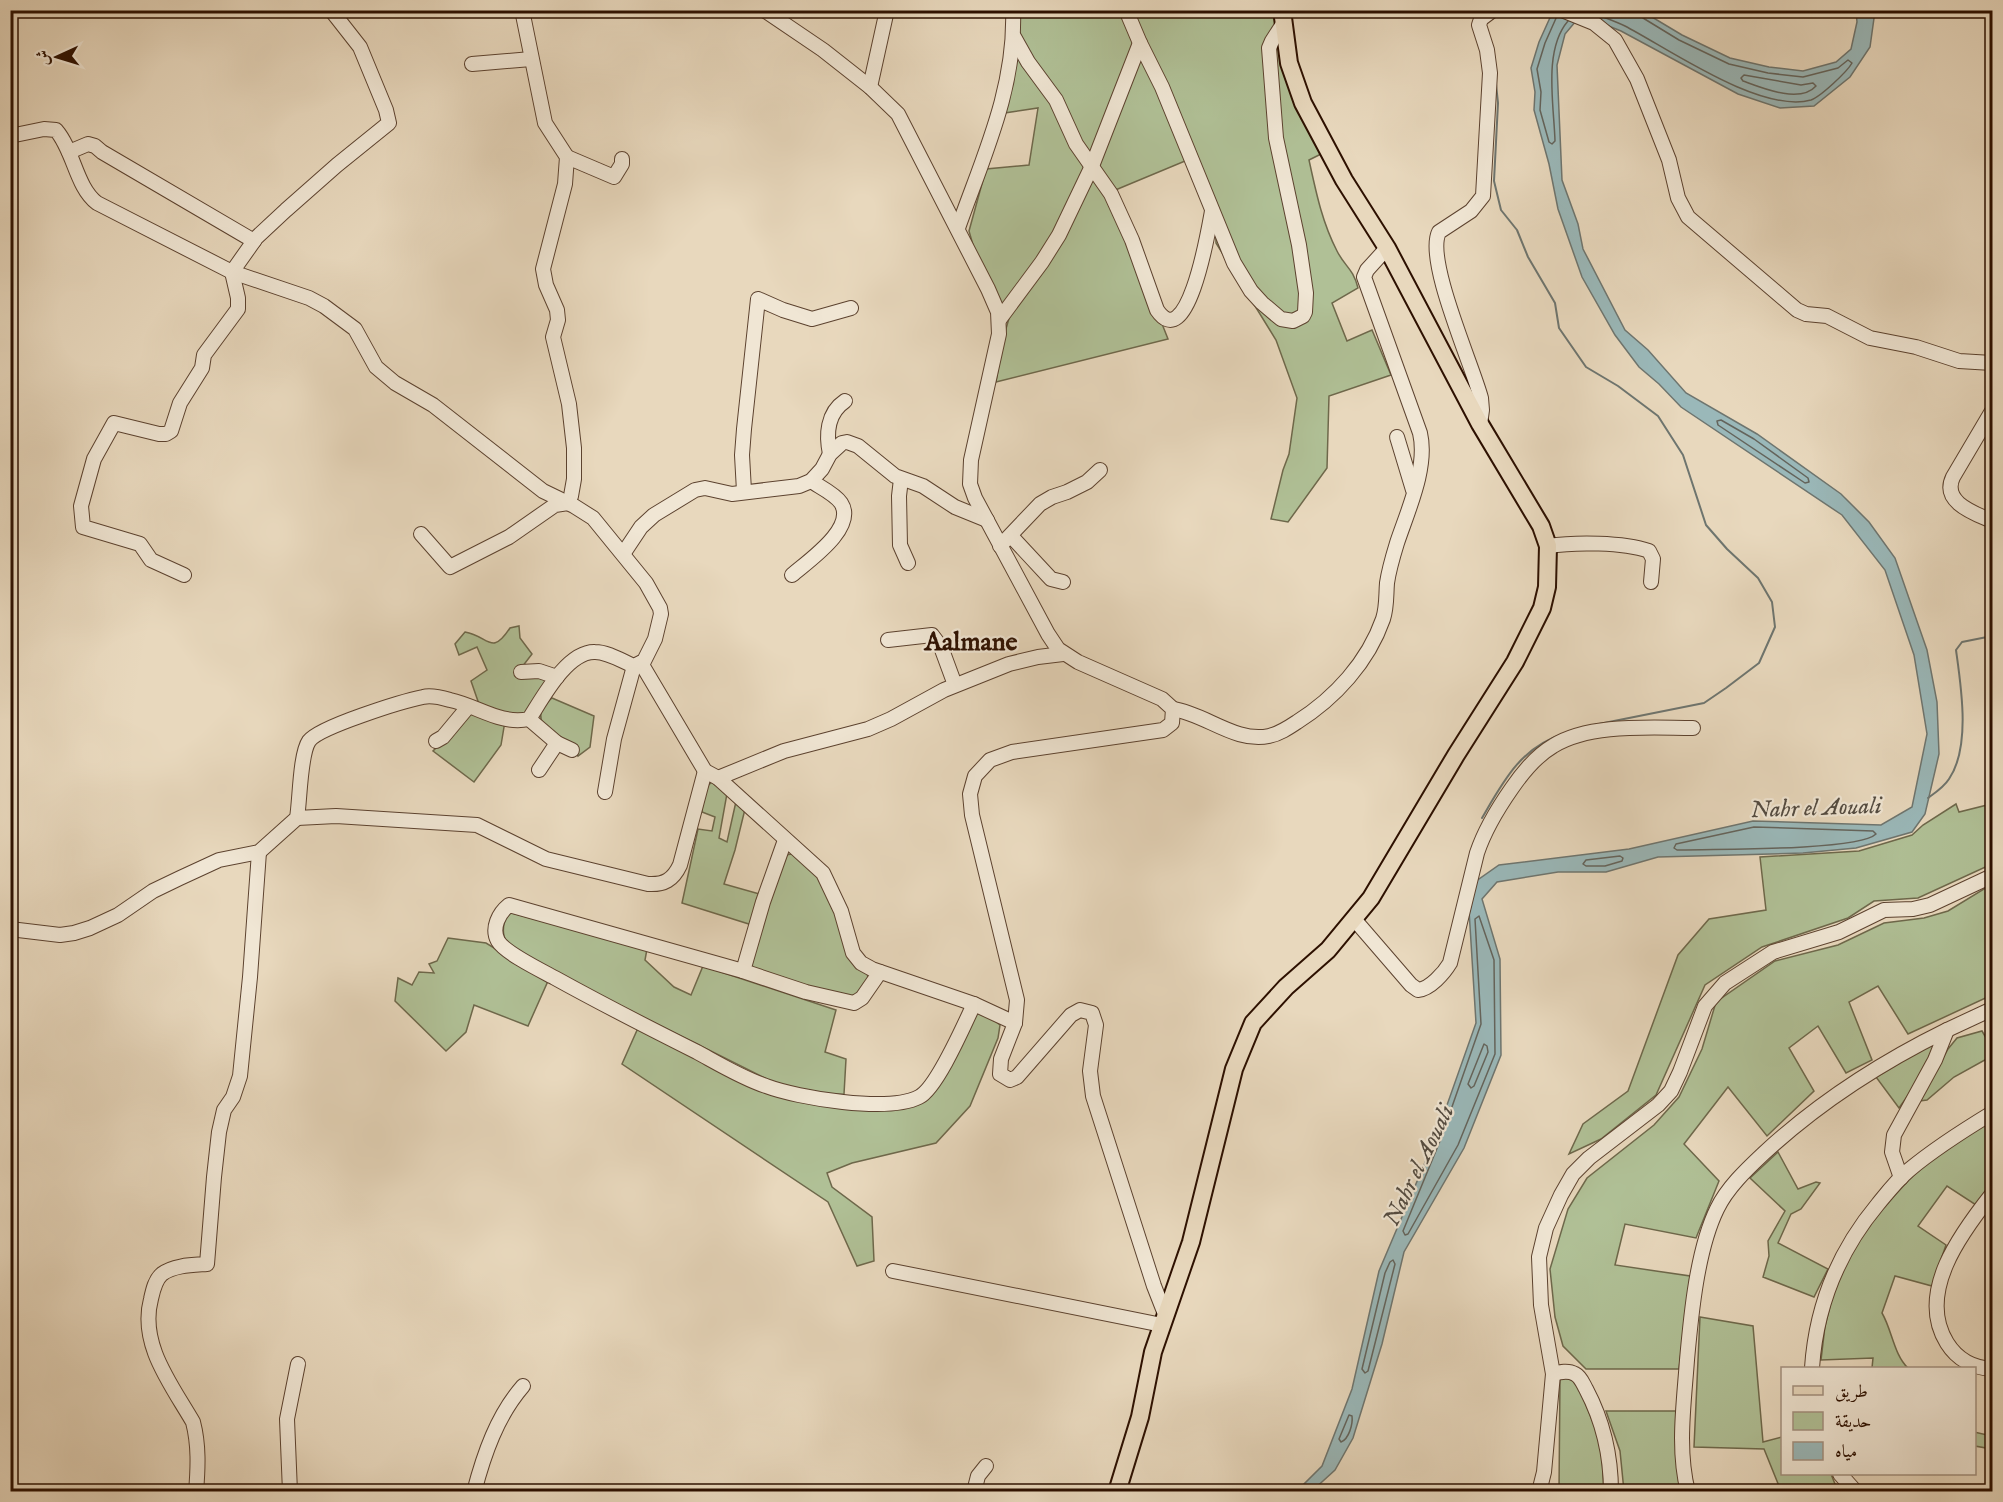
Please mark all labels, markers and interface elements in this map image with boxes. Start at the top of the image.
north arrow [27,27,87,87]
text: ش [34,49,55,67]
district label: Aalmane [923,626,1018,659]
water label: Nahr el Aouali [1750,791,1884,826]
water label: Nahr el Aouali [1377,1098,1463,1231]
legend [1781,1367,1976,1475]
text: طريق [1835,1381,1868,1404]
text: حديقة [1835,1411,1871,1434]
text: مياه [1835,1441,1857,1464]

